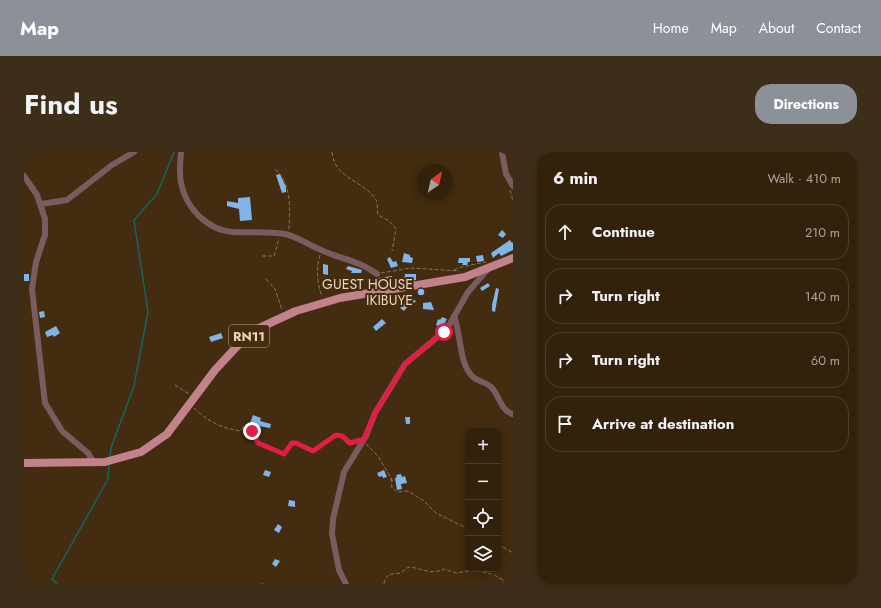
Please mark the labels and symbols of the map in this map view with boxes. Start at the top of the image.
north arrow [417,164,453,200]
place label: GUEST HOUSE IKIBUYE [322,274,413,310]
marker: GUEST HOUSE IKIBUYE [416,287,426,297]
route start [435,323,453,341]
road number: RN11 [229,325,269,347]
route end [243,422,261,440]

